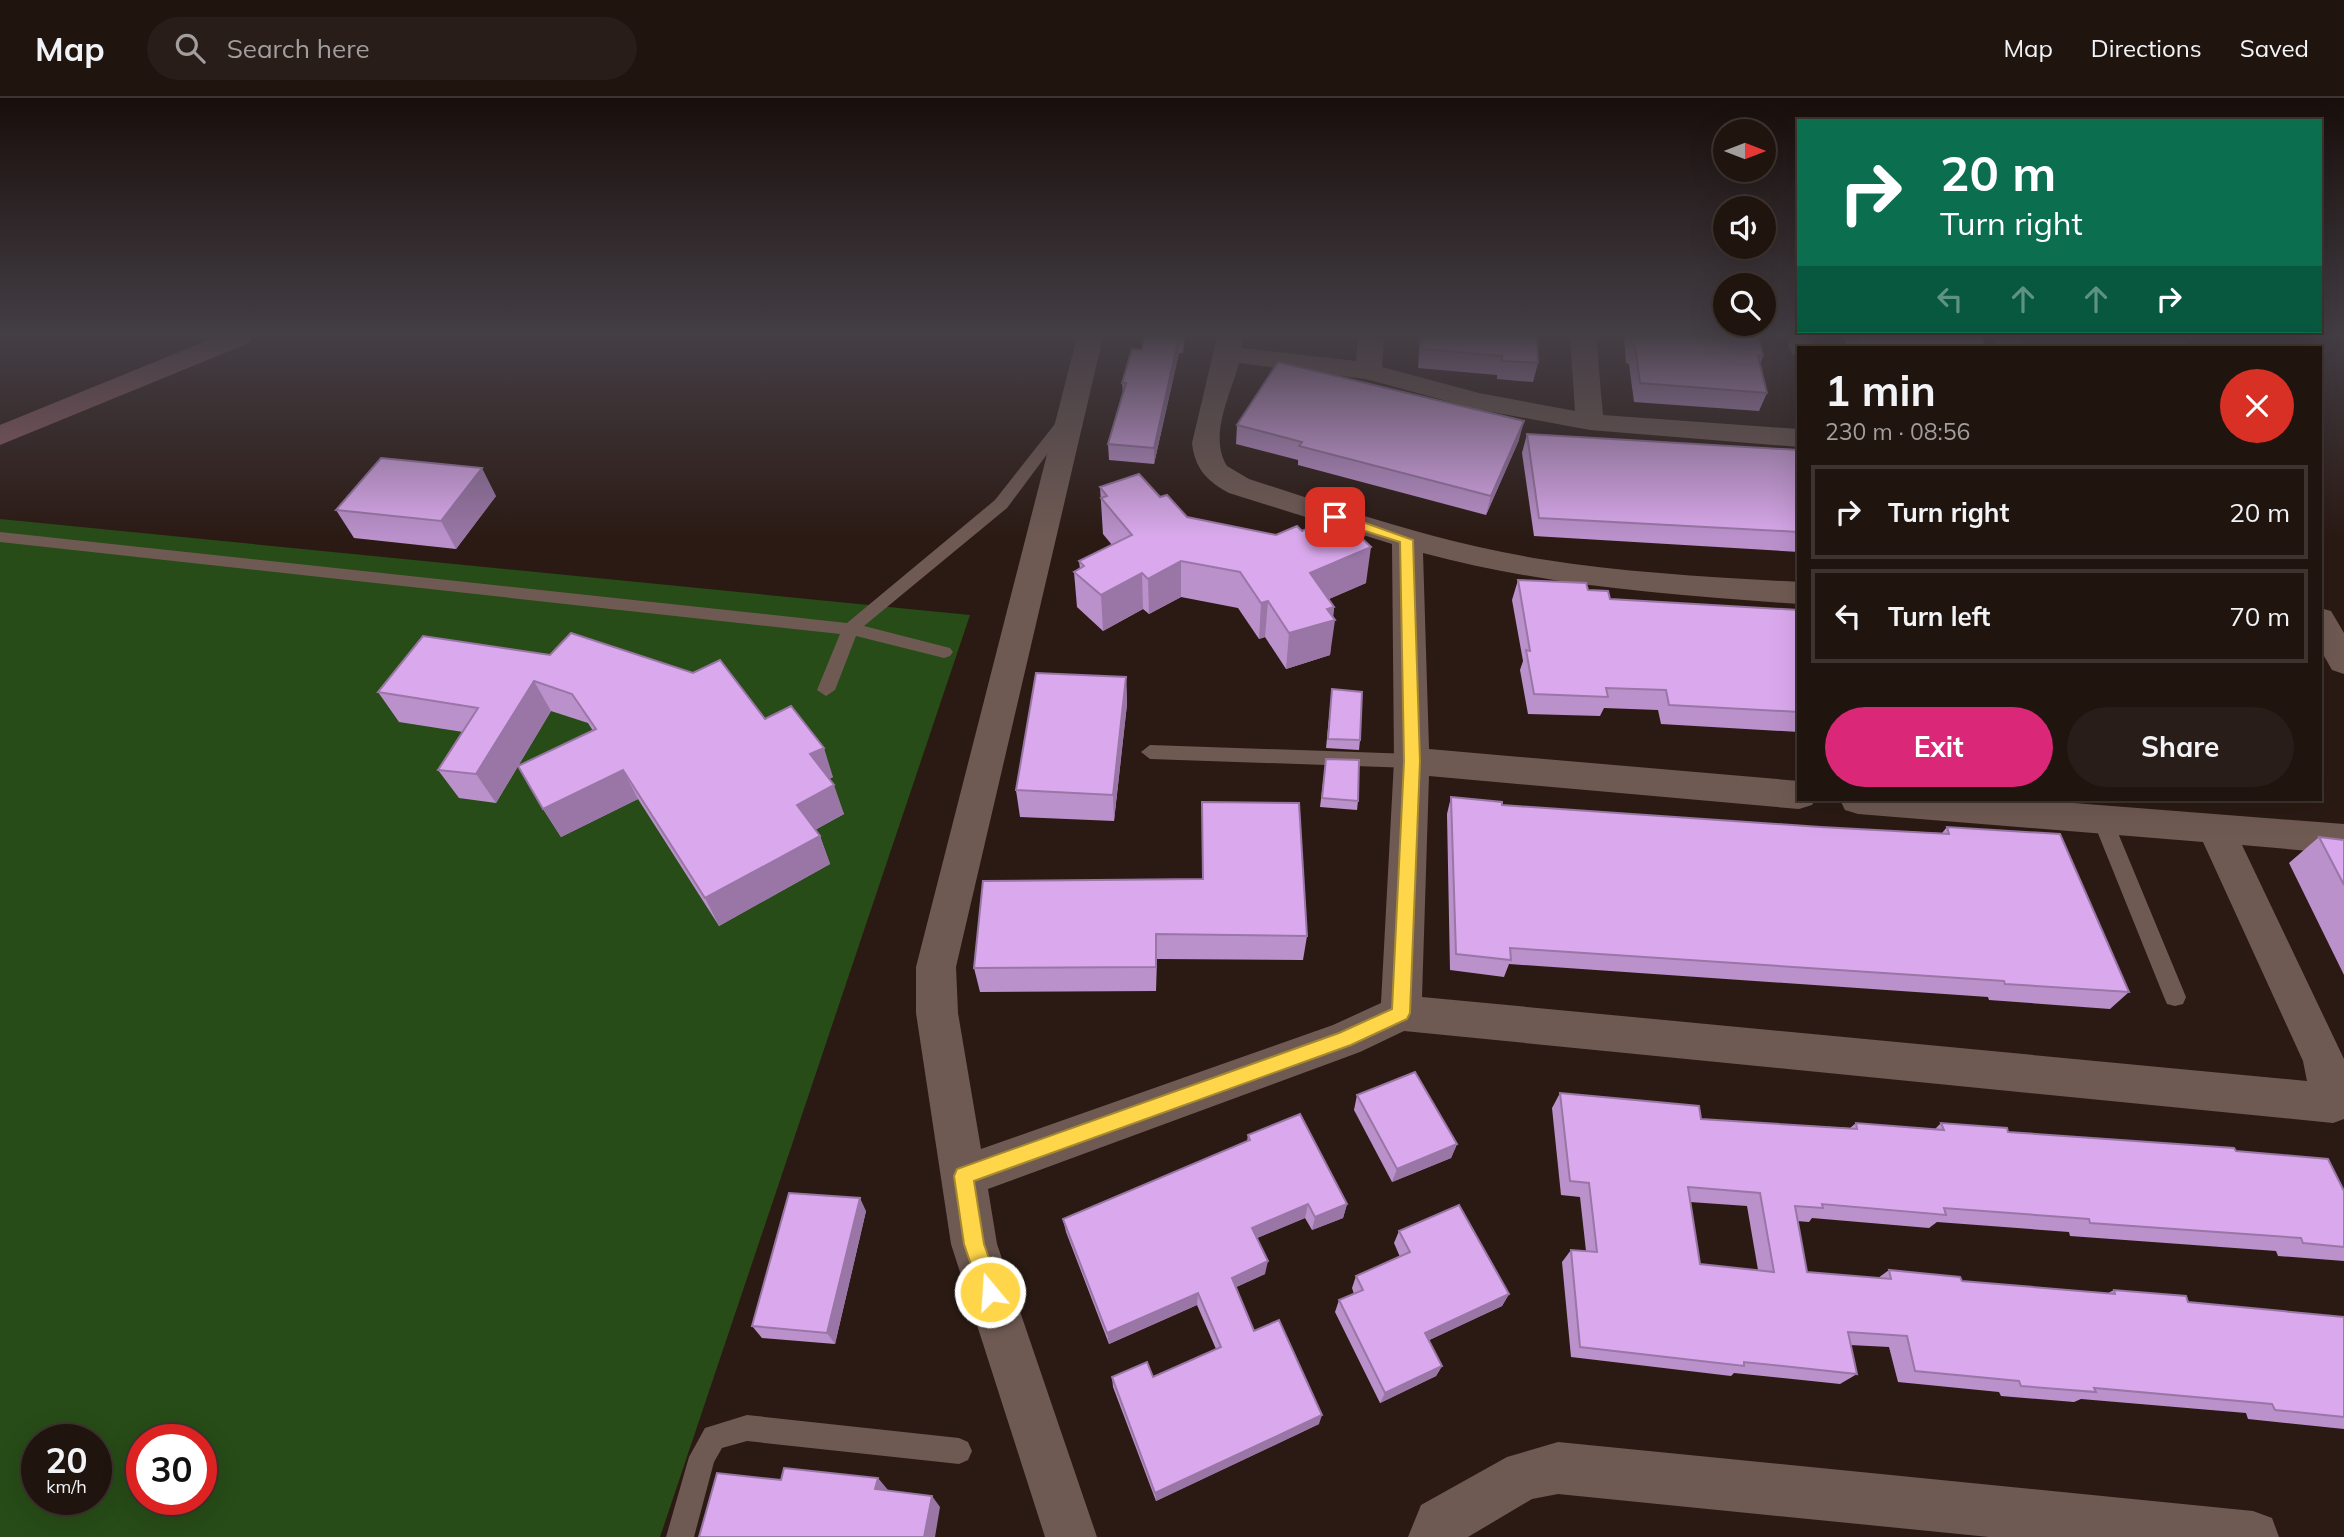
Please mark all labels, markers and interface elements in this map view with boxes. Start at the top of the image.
search box [147,17,637,80]
text: Map [35,28,105,69]
icon: search [171,29,209,67]
text: Search here [227,32,370,65]
text: Map [2003,33,2053,63]
text: Directions [2091,33,2202,63]
text: Saved [2240,33,2309,63]
north arrow [1713,119,1776,182]
map controls [1713,119,1776,336]
text: 20 m [1940,142,2056,203]
icon: right [1825,147,1916,238]
button: sound [1713,196,1776,259]
text: Turn right [1940,203,2083,243]
button: search [1713,273,1776,336]
icon: left [1931,280,1969,318]
icon: ahead [2004,280,2042,318]
icon: ahead [2077,280,2115,318]
icon: right [2150,280,2188,318]
text: 1 min [1825,364,1936,417]
button: close [2220,369,2294,443]
text: 230 m · 08:56 [1825,417,1970,446]
pin [1305,487,1365,547]
icon: right [1829,493,1867,531]
text: Turn right [1888,496,2009,529]
text: 20 m [2229,496,2290,529]
icon: arrive [1316,498,1354,536]
icon: left [1829,597,1867,635]
text: Turn left [1888,600,1990,633]
text: 70 m [2229,600,2290,633]
button: Exit [1825,707,2053,787]
button: Share [2067,707,2294,787]
position arrow [953,1255,1027,1329]
speed limit sign: 30 [126,1424,217,1515]
text: 20 [45,1438,88,1482]
text: km/h [46,1475,87,1498]

